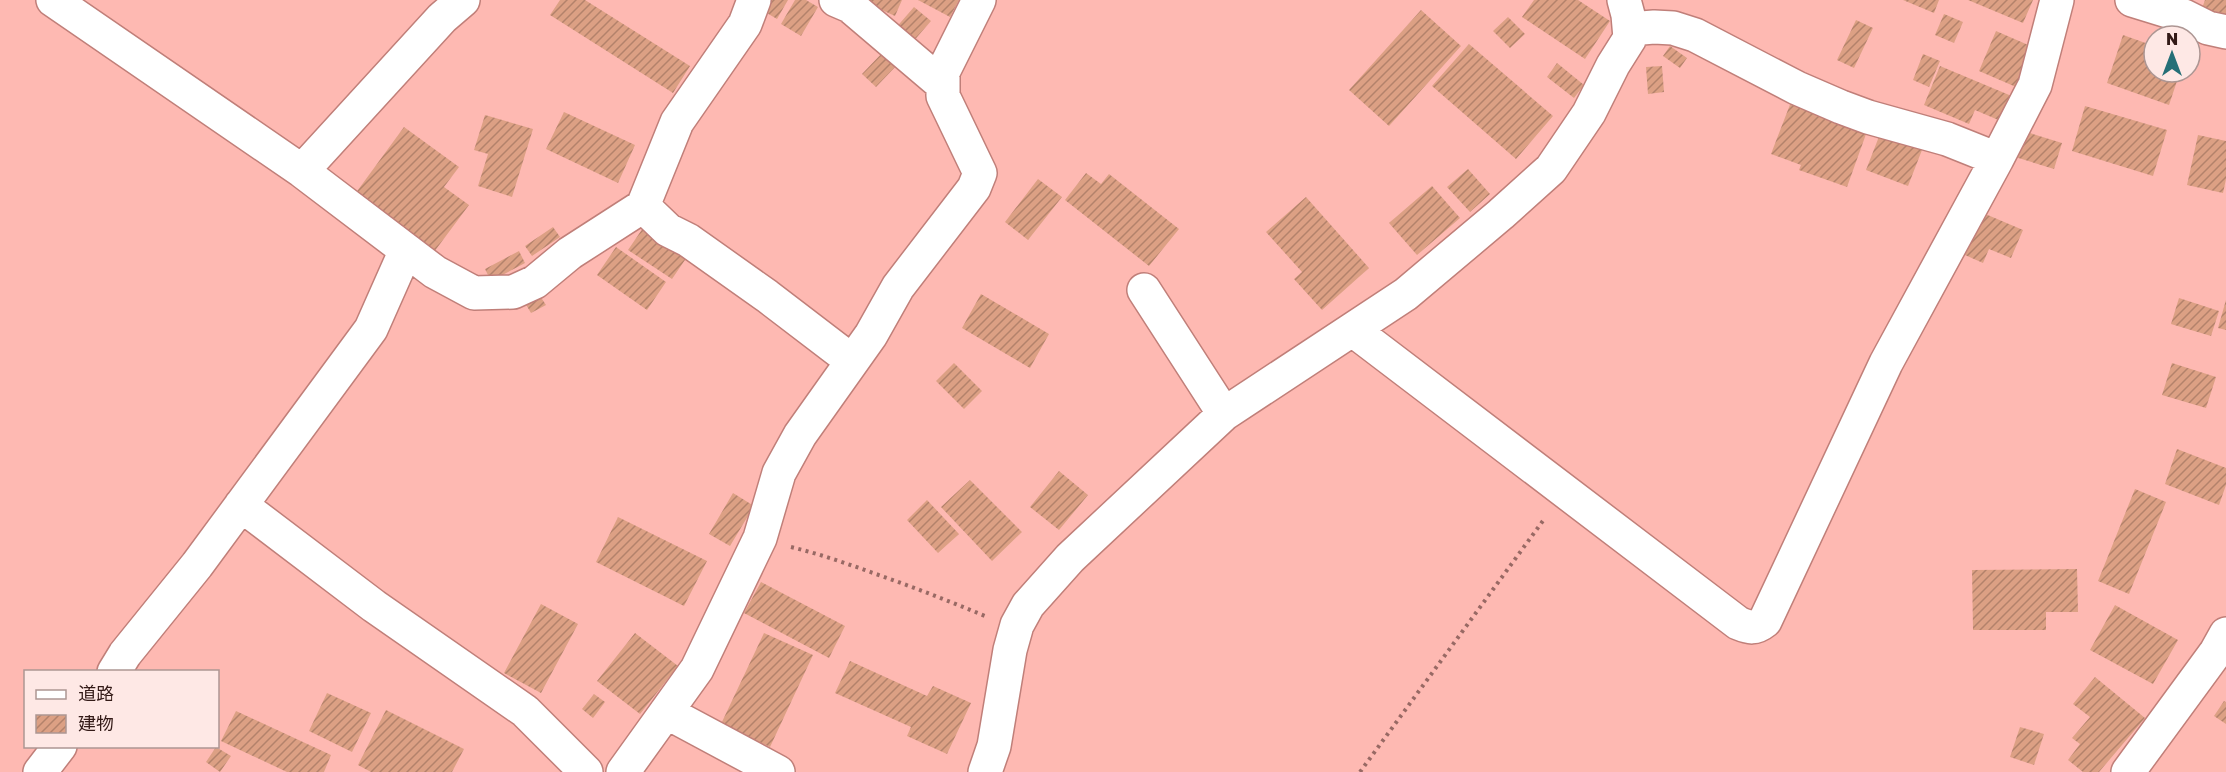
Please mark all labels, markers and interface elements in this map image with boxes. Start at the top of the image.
north arrow [2142,24,2202,84]
text: N [2166,29,2178,49]
legend [24,670,219,748]
text: 道路 [78,682,114,704]
text: 建物 [78,712,114,734]

